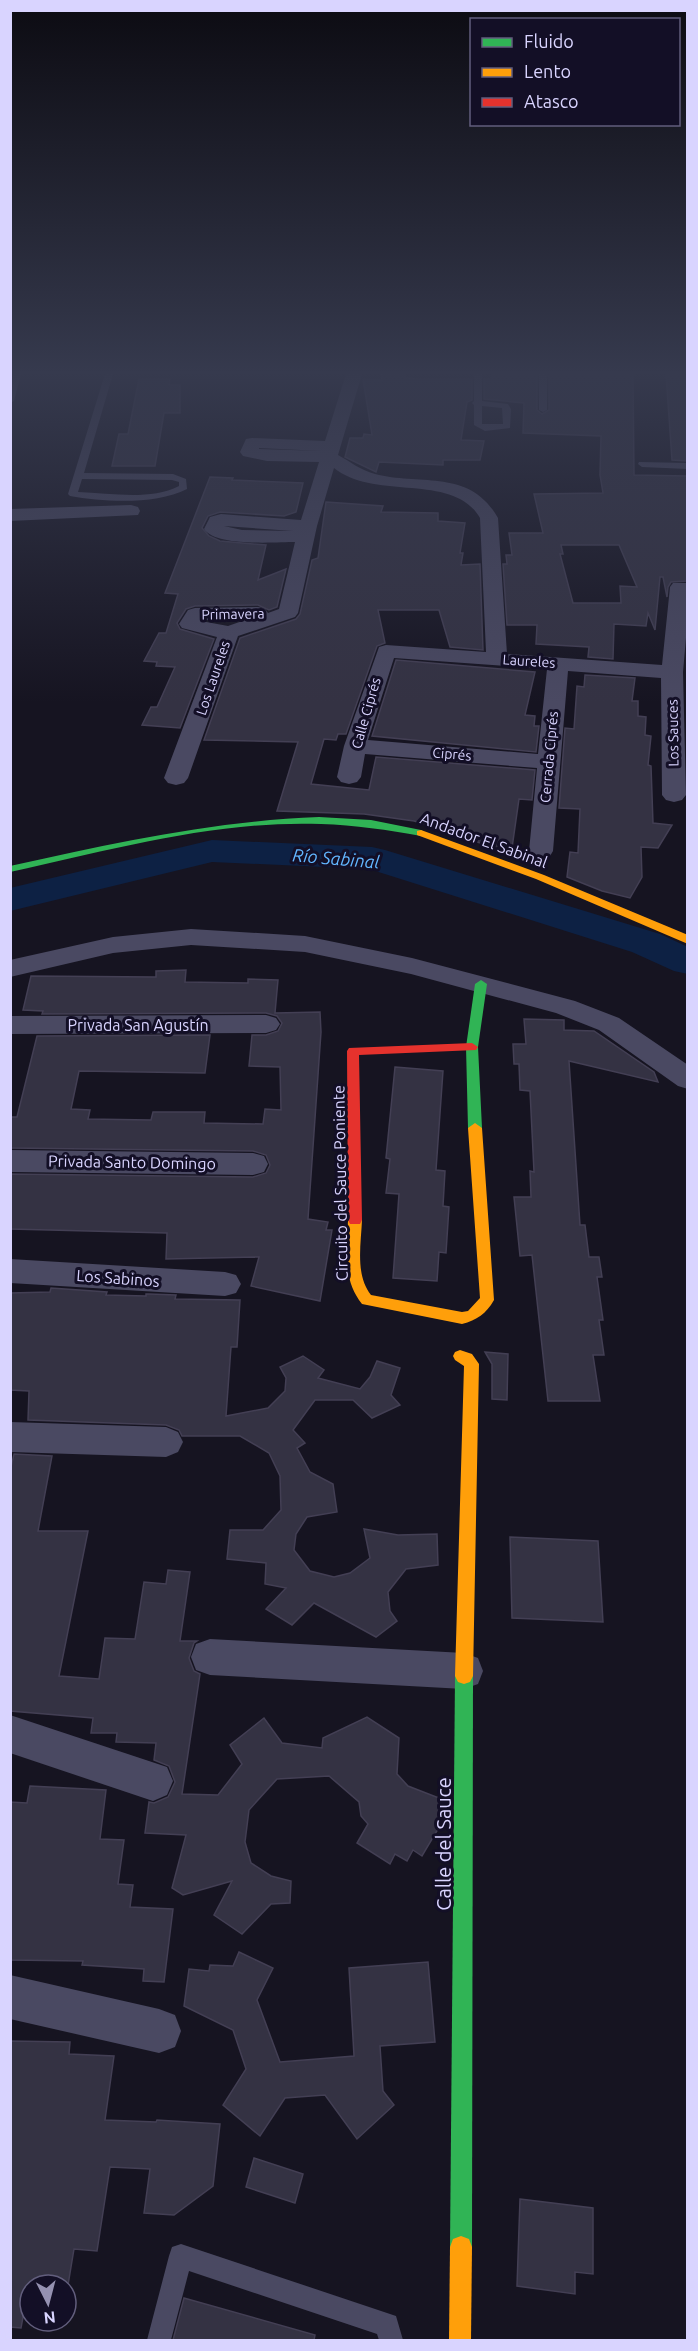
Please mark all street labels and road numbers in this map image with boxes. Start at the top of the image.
street label: Primavera [201,605,265,623]
street label: Los Laureles [193,639,233,717]
street label: Laureles [502,651,556,671]
street label: Calle Ciprés [348,676,384,750]
street label: Los Sauces [664,699,682,767]
street label: Cerrada Ciprés [537,711,561,803]
street label: Ciprés [432,744,472,764]
street label: Andador El Sabinal [418,809,550,871]
street label: Privada San Agustín [67,1016,209,1034]
street label: Circuito del Sauce Poniente [329,1085,351,1281]
street label: Privada Santo Domingo [48,1152,216,1172]
street label: Los Sabinos [76,1266,160,1290]
street label: Calle del Sauce [432,1777,455,1911]

